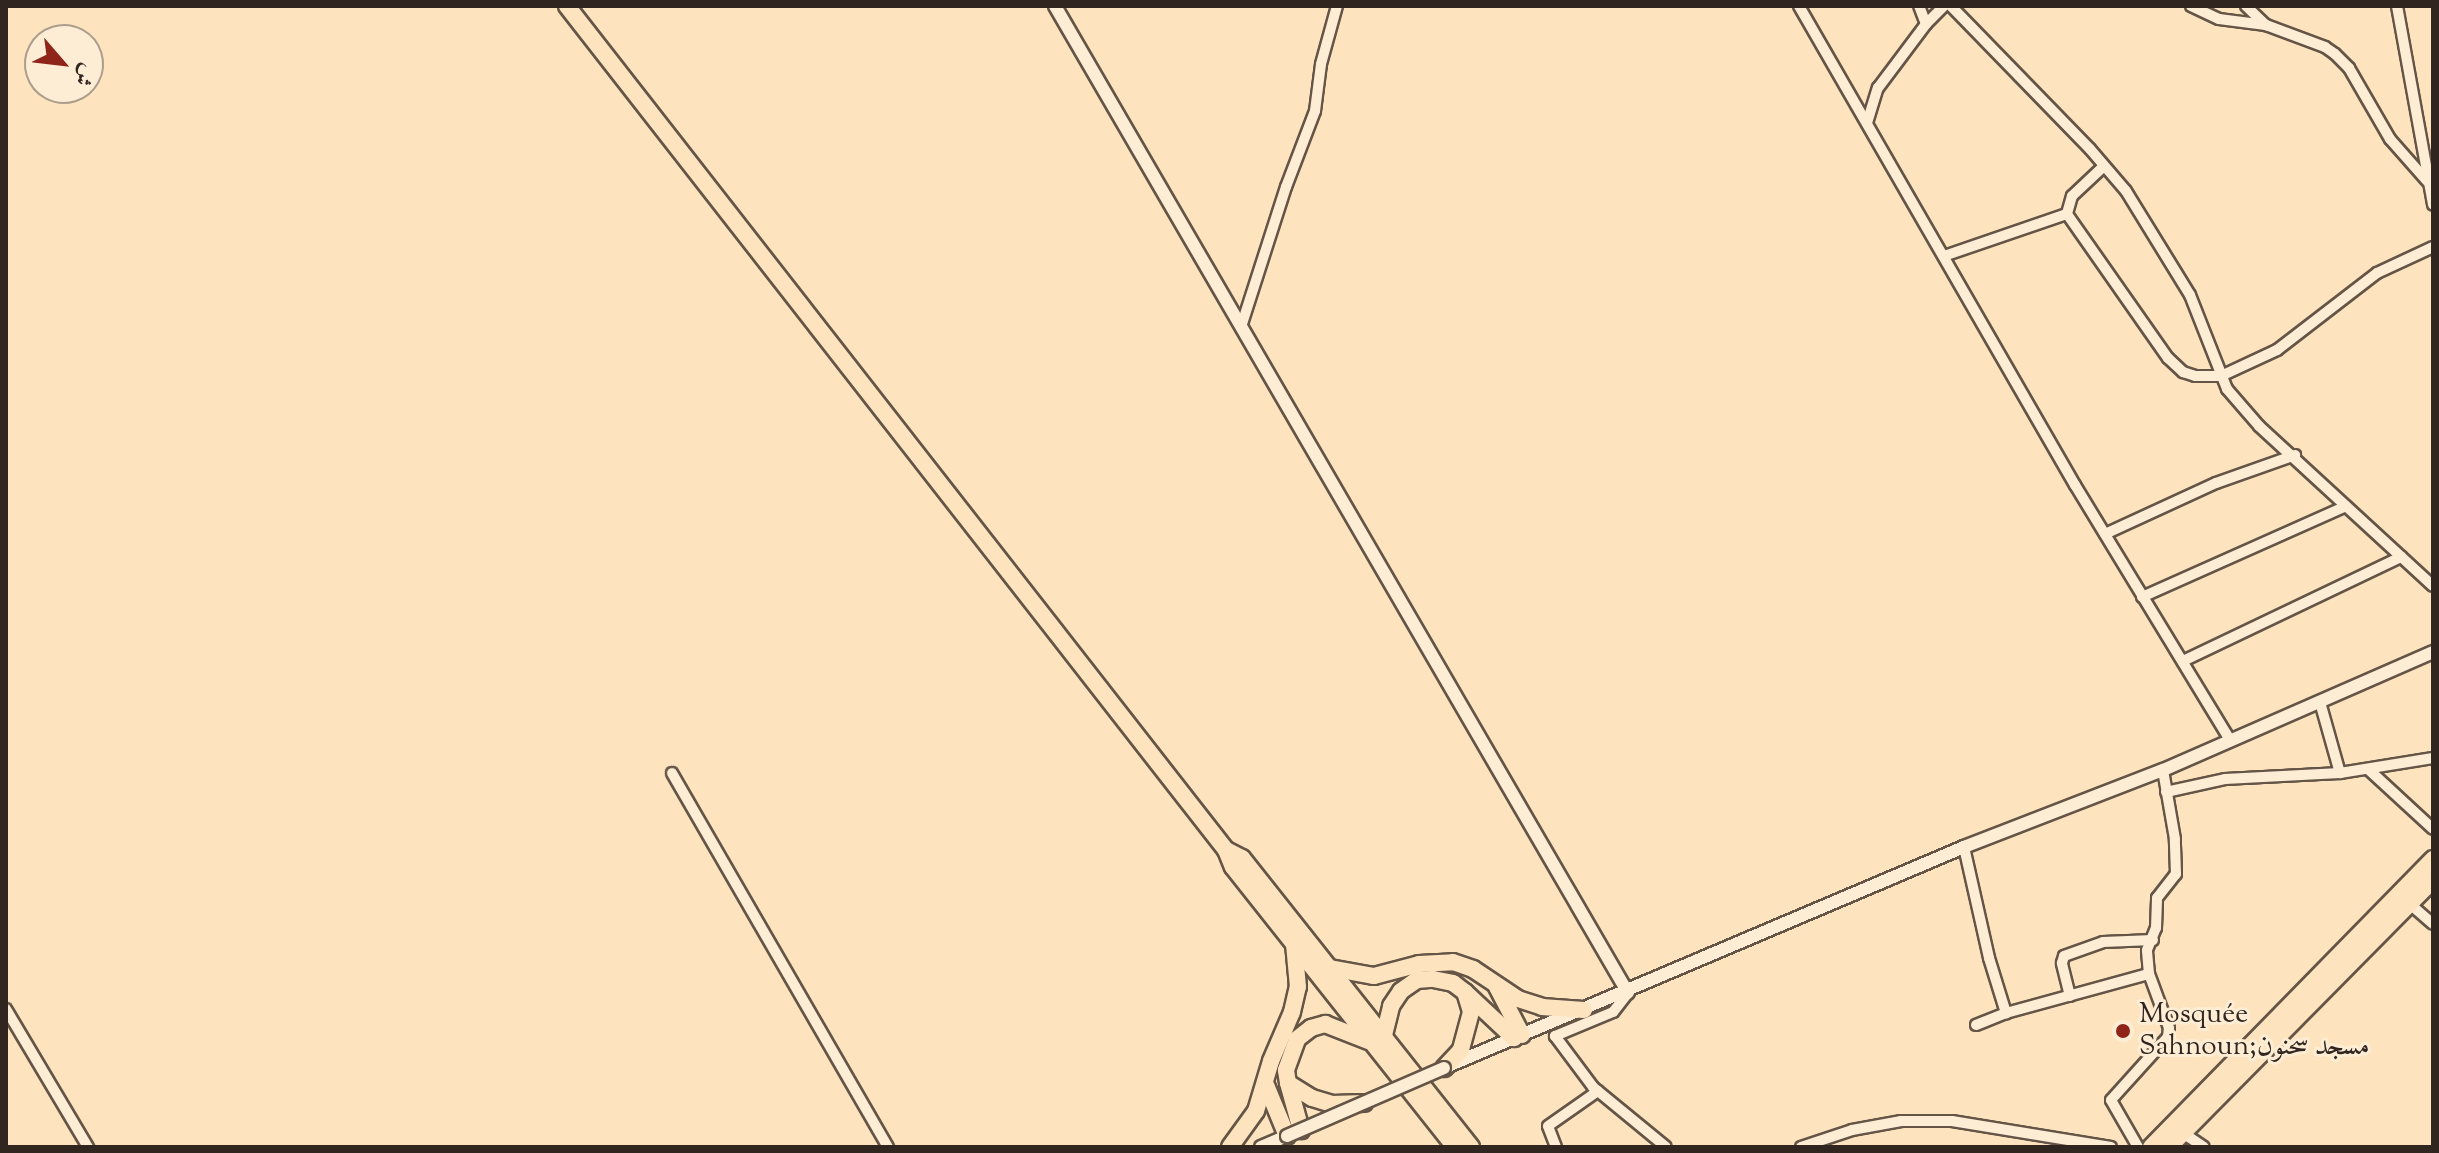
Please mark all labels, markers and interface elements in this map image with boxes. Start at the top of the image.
north arrow [24,24,104,104]
text: ش [64,57,103,91]
place label: Mosquée Sahnoun;مسجد سحنون [2139,998,2370,1064]
marker: Mosquée Sahnoun;مسجد سحنون [2114,1022,2132,1040]

